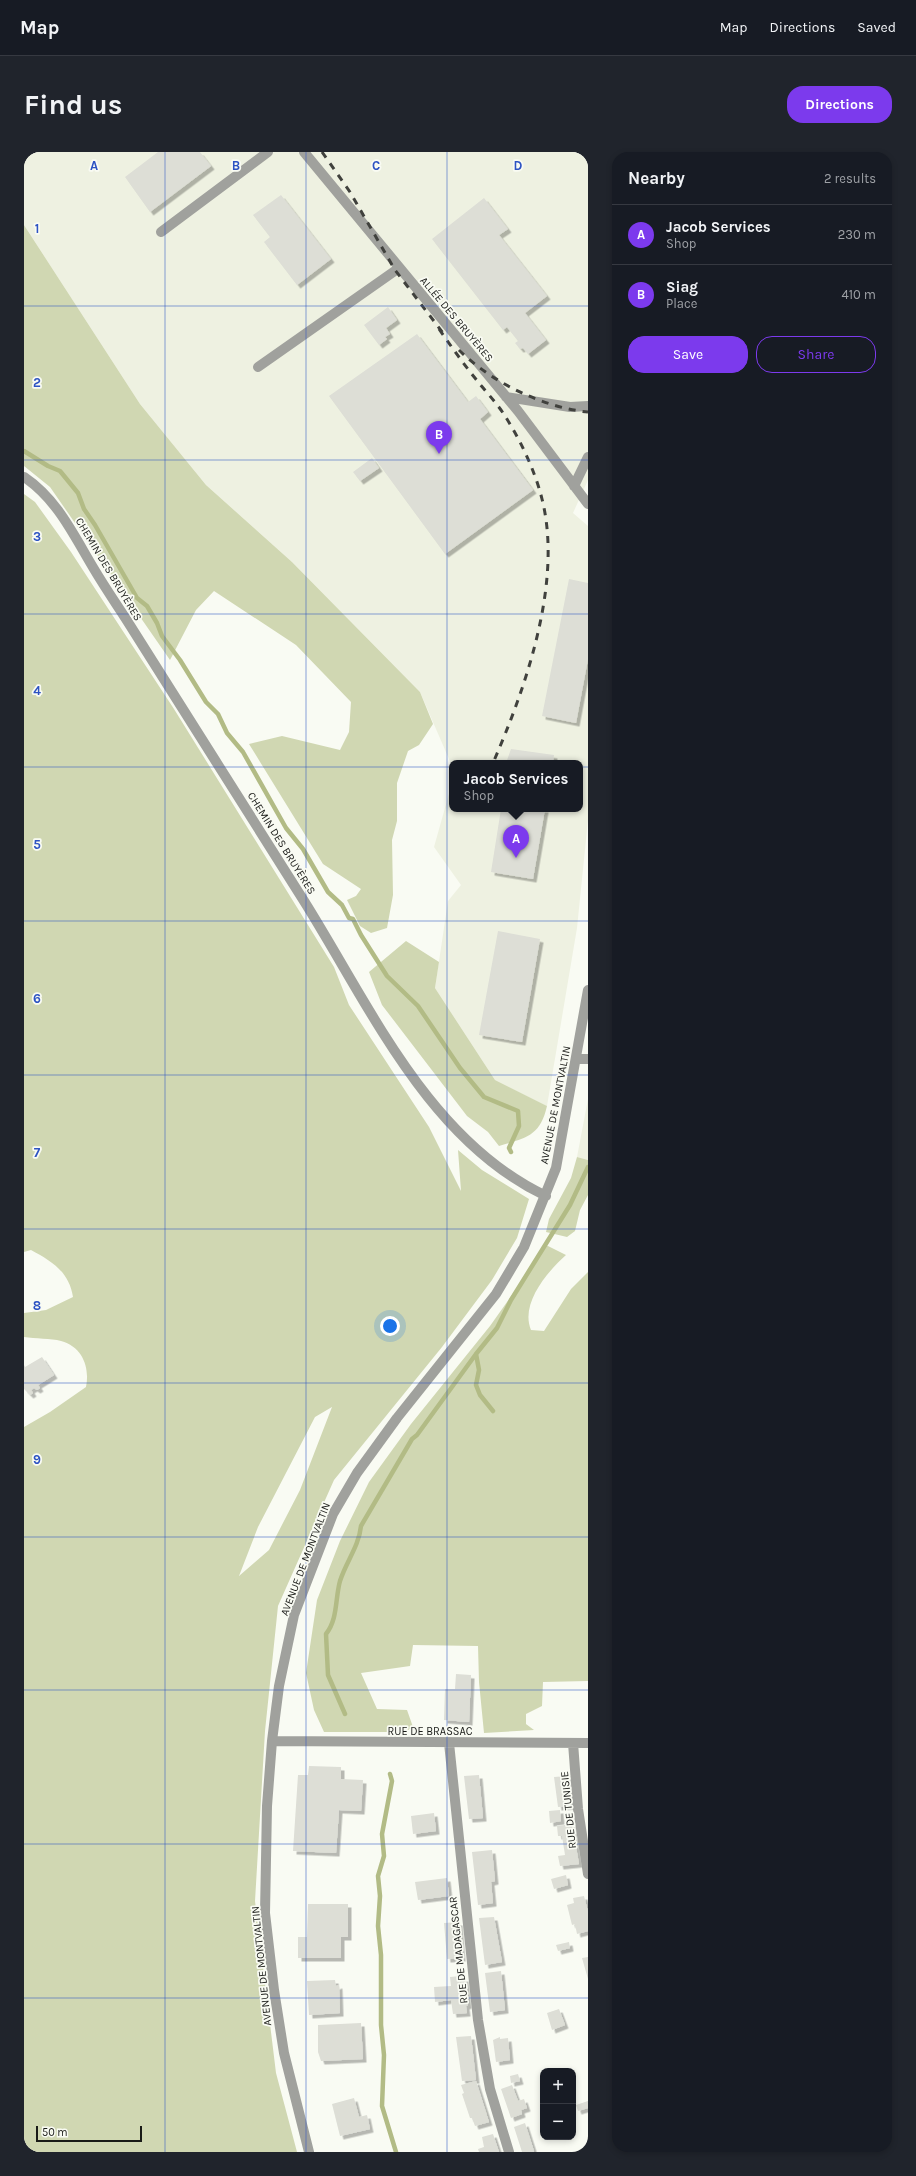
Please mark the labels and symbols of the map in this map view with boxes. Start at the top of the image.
text: A [90,158,98,173]
text: B [232,158,240,173]
text: C [372,158,380,173]
text: D [514,158,523,173]
text: 1 [35,221,39,236]
street label: ALLÉE DES BRUYÈRES [417,273,497,364]
text: 2 [33,375,41,390]
pin: B [426,421,452,454]
street label: CHEMIN DES BRUYÈRES [73,514,146,623]
text: 3 [33,529,41,544]
text: 4 [33,683,41,698]
street label: CHEMIN DES BRUYÈRES [245,789,320,897]
pin: A [503,825,529,858]
text: 5 [33,837,41,852]
text: 6 [33,991,41,1006]
street label: AVENUE DE MONTVALTIN [538,1045,573,1165]
text: 7 [34,1145,41,1160]
text: 8 [33,1298,41,1313]
your location [380,1316,400,1336]
text: 9 [33,1452,41,1467]
street label: AVENUE DE MONTVALTIN [278,1501,333,1618]
street label: RUE DE BRASSAC [387,1725,473,1738]
street label: RUE DE TUNISIE [558,1770,579,1849]
street label: RUE DE MADAGASCAR [446,1895,471,2004]
street label: AVENUE DE MONTVALTIN [249,1905,274,2026]
scale bar [36,2124,142,2143]

